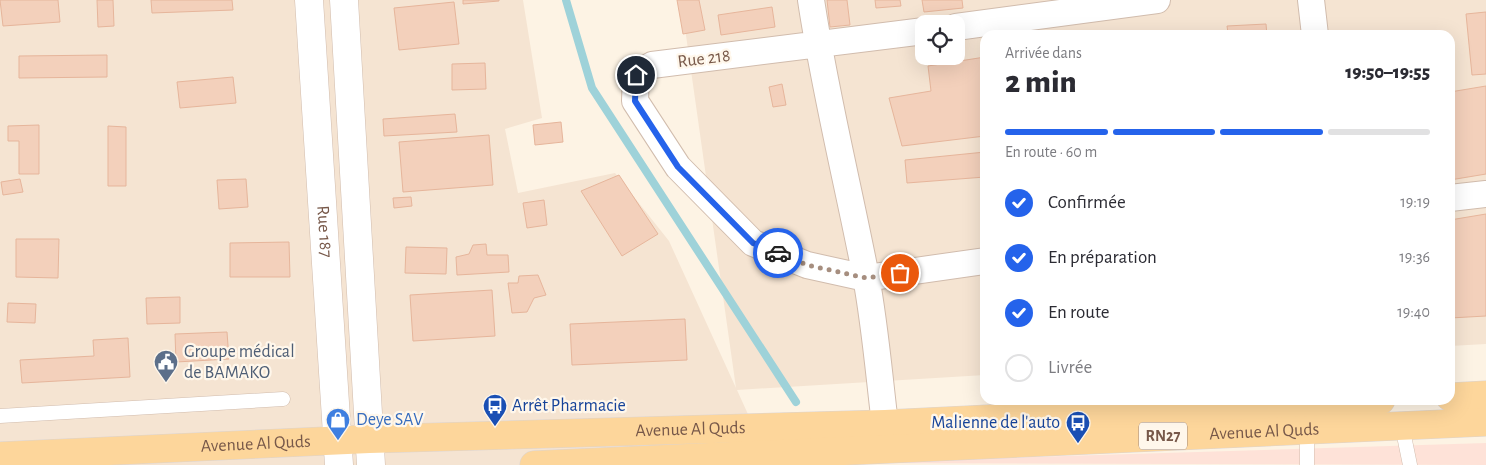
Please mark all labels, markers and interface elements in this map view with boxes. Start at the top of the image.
map controls [915,15,965,65]
button: locate [915,15,965,65]
text: Arrivée dans [1005,45,1082,61]
street label: Rue 218 [677,47,731,71]
pin [615,54,657,96]
icon: home [622,61,650,89]
text: 19:50–19:55 [1345,63,1430,82]
text: 2 min [1005,66,1077,98]
text: En route · 60 m [1005,144,1097,160]
icon: check [1005,189,1033,217]
text: Confirmée [1048,193,1126,212]
text: 19:19 [1400,194,1430,210]
street label: Rue 187 [313,205,335,258]
courier [753,228,803,278]
icon: car [764,239,792,267]
icon: check [1005,244,1033,272]
text: En préparation [1048,248,1157,267]
text: 19:36 [1399,249,1430,265]
pin [879,252,921,294]
icon: bag [886,259,914,287]
icon: check [1005,299,1033,327]
text: En route [1048,303,1110,322]
text: 19:40 [1397,304,1430,320]
place label: Groupe médical de BAMAKO [184,343,295,382]
public building icon: Groupe médical de BAMAKO [153,349,179,383]
text: Livrée [1048,358,1092,377]
bus stop icon: Arrêt Pharmacie [482,393,508,427]
place label: Arrêt Pharmacie [512,397,626,415]
shop icon: Deye SAV [325,407,351,441]
bus stop icon: Malienne de l'auto [1065,410,1091,444]
place label: Deye SAV [356,411,424,429]
place label: Malienne de l'auto [931,414,1060,432]
street label: Avenue Al Quds [635,419,746,440]
street label: Avenue Al Quds [1209,421,1320,443]
road number: RN27 [1139,422,1187,450]
street label: Avenue Al Quds [200,433,311,456]

